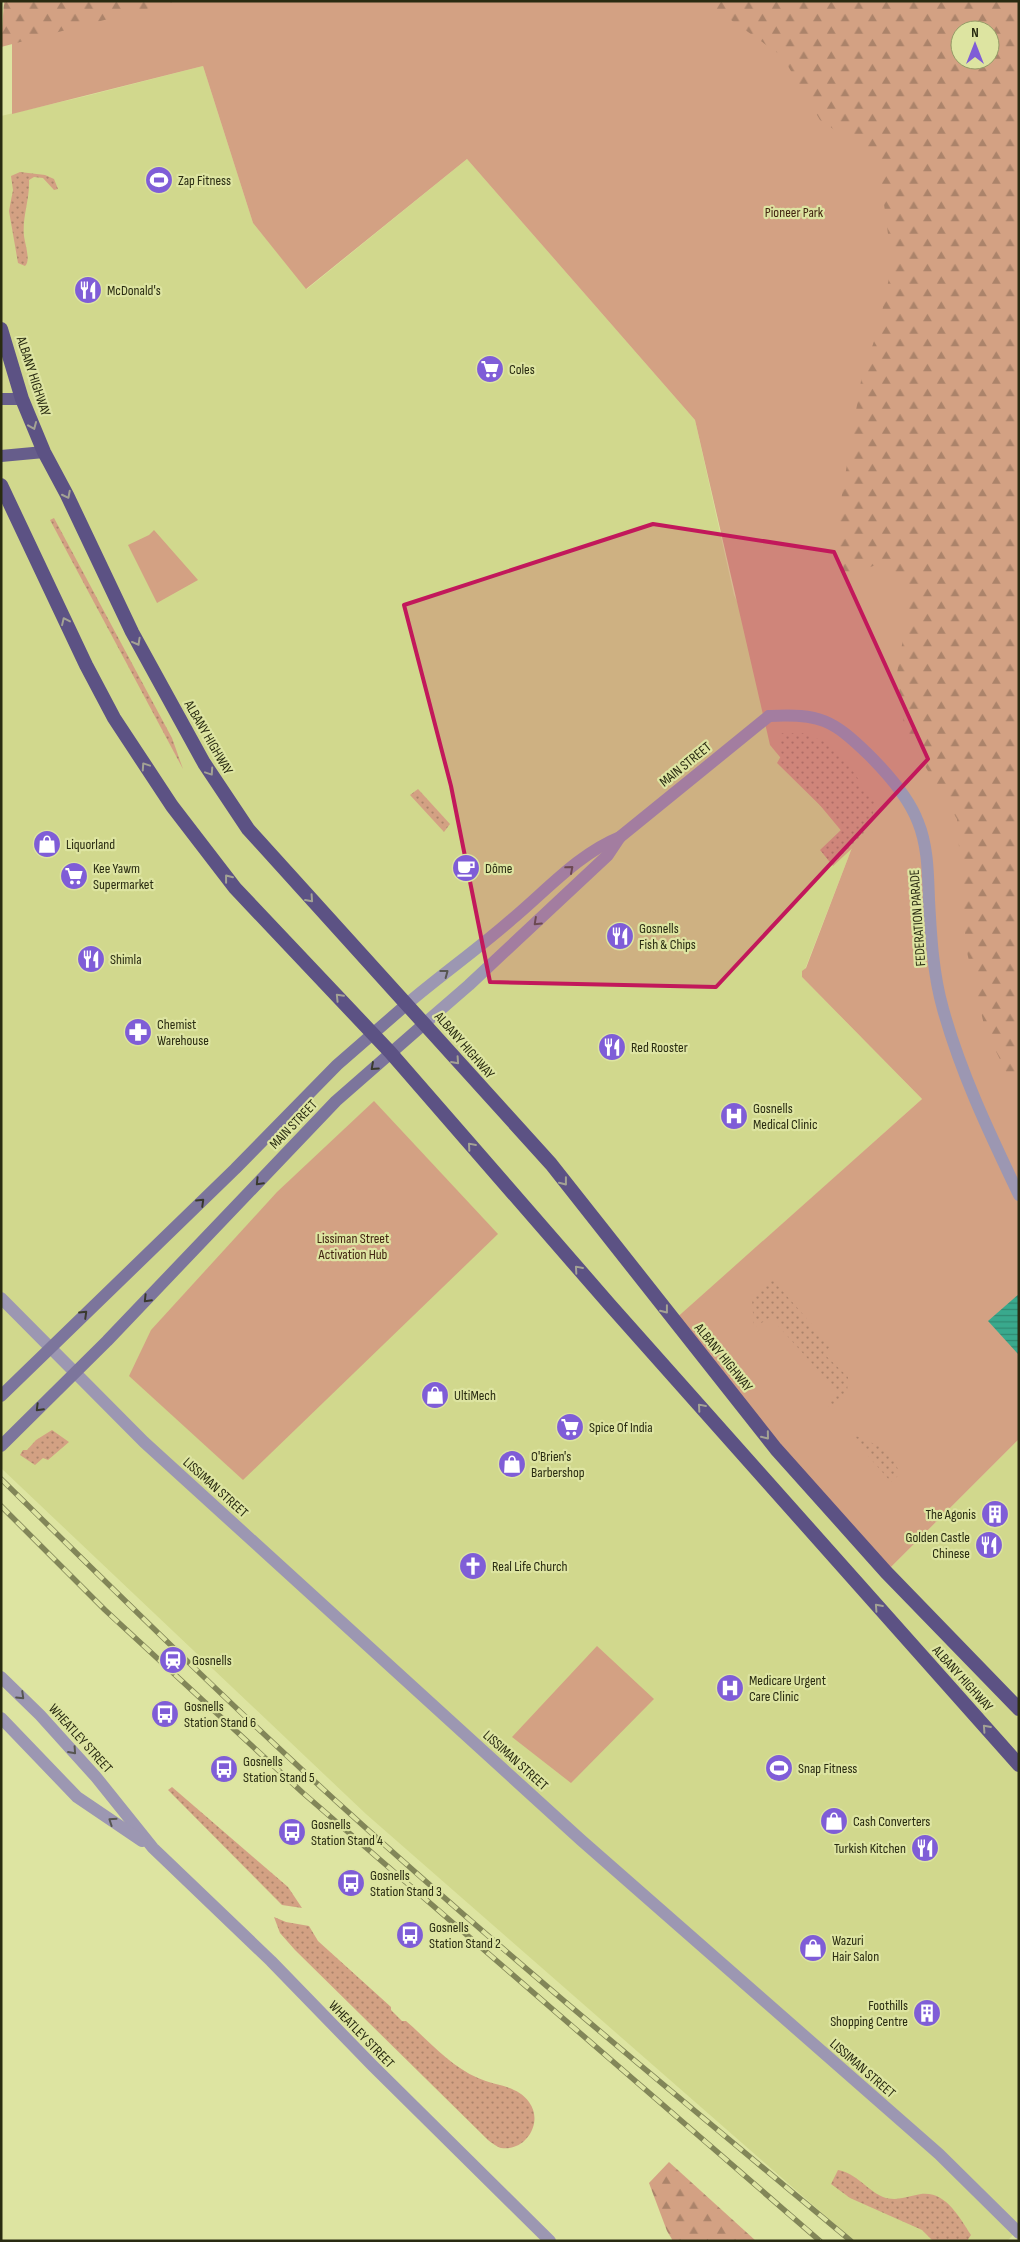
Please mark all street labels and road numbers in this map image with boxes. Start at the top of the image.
street label: ALBANY HIGHWAY [12,333,54,418]
street label: ALBANY HIGHWAY [180,696,237,777]
street label: MAIN STREET [656,738,715,790]
street label: FEDERATION PARADE [906,869,929,967]
street label: ALBANY HIGHWAY [430,1008,498,1082]
street label: MAIN STREET [266,1096,321,1152]
street label: ALBANY HIGHWAY [690,1319,756,1395]
street label: LISSIMAN STREET [180,1454,252,1521]
street label: ALBANY HIGHWAY [928,1641,997,1715]
street label: WHEATLEY STREET [45,1700,116,1777]
street label: LISSIMAN STREET [480,1727,552,1794]
street label: WHEATLEY STREET [325,1997,398,2072]
street label: LISSIMAN STREET [826,2035,899,2102]

